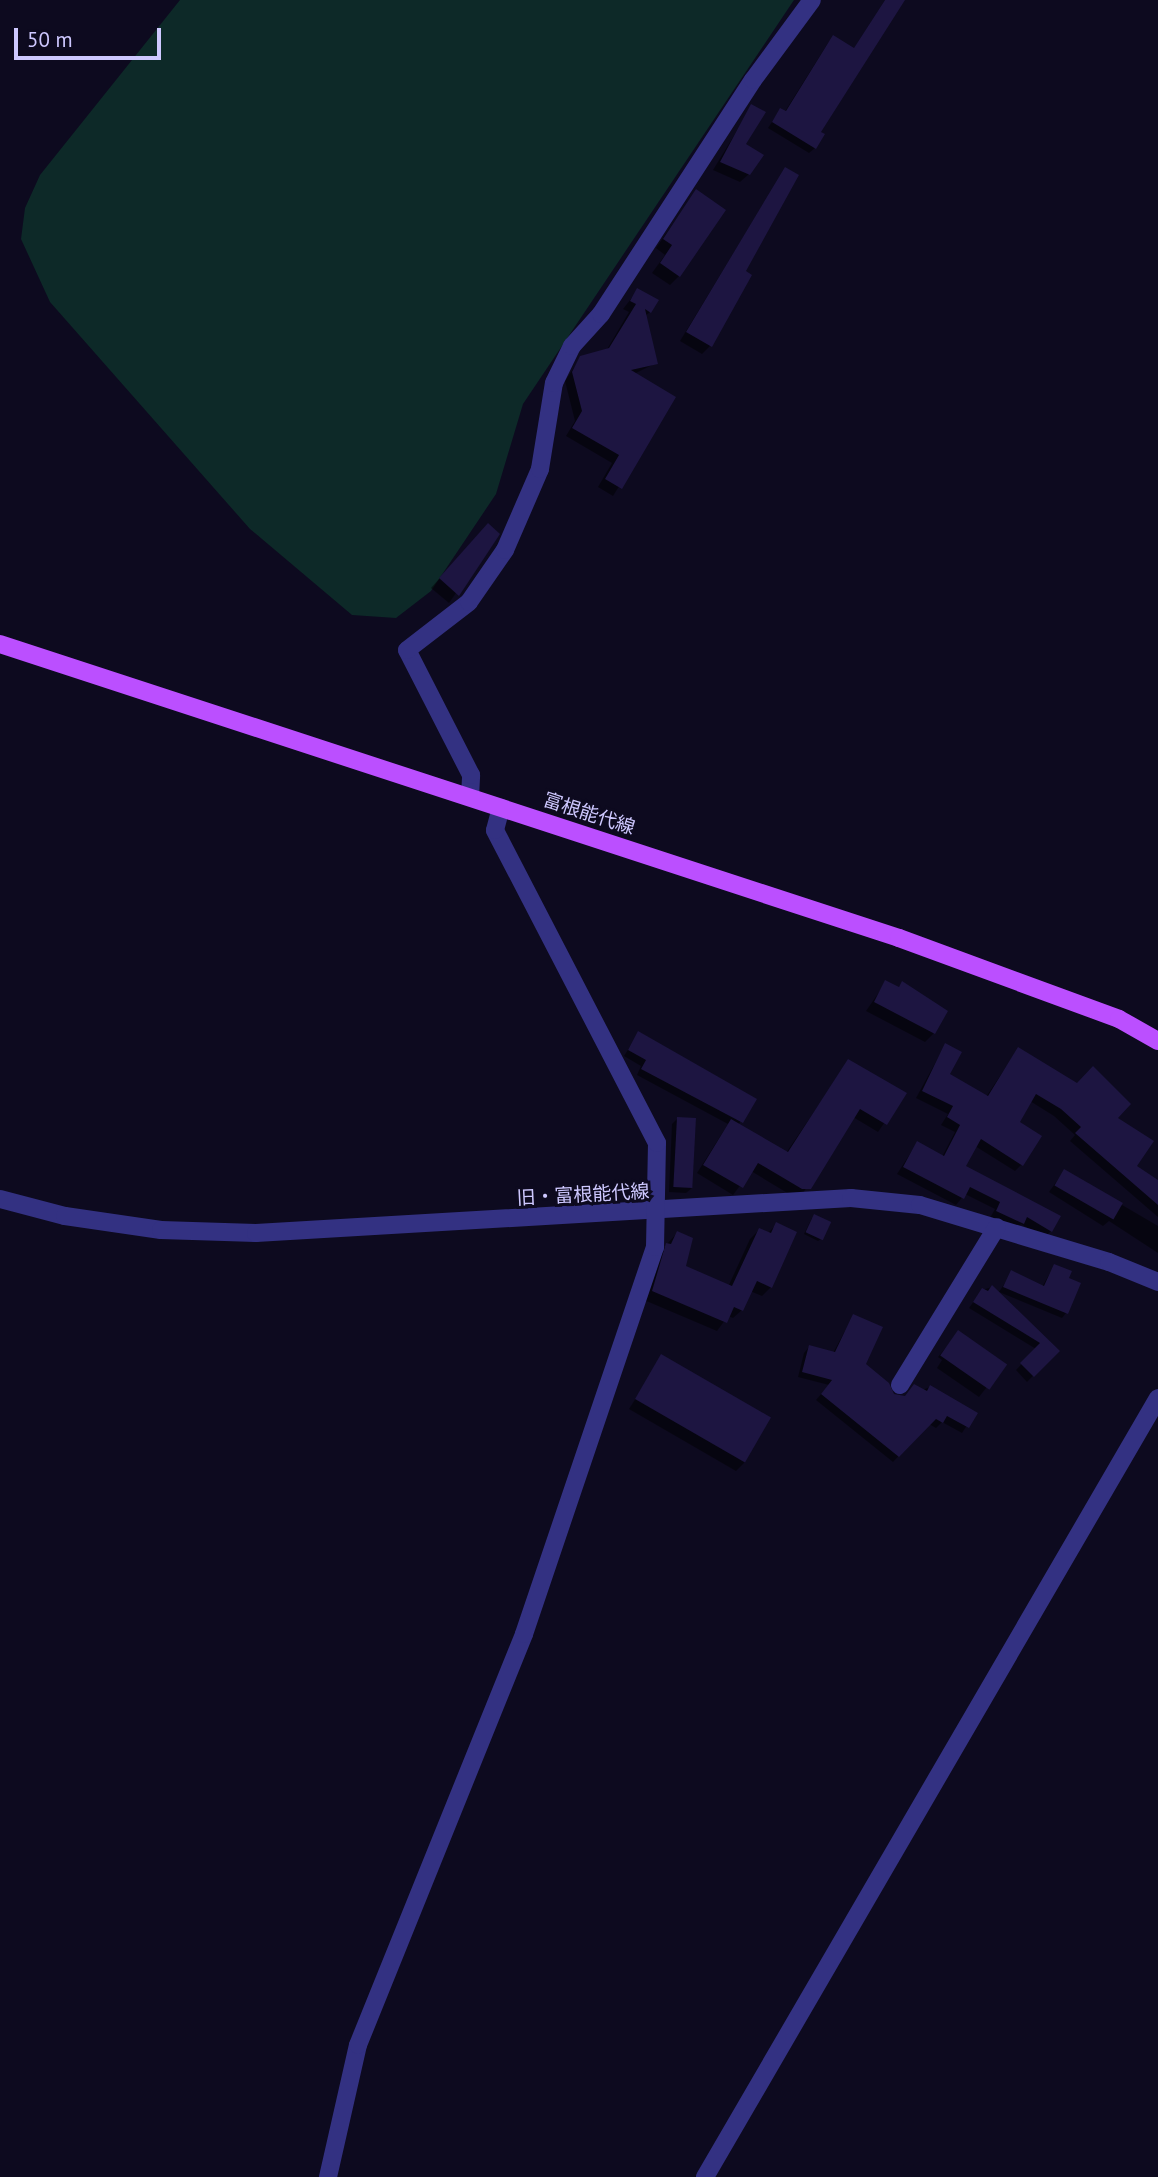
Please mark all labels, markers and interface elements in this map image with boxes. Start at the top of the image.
scale bar [18,14,164,58]
text: 50 m [27,26,73,53]
street label: 富根能代線 [540,788,638,840]
street label: 旧・富根能代線 [516,1180,650,1210]

